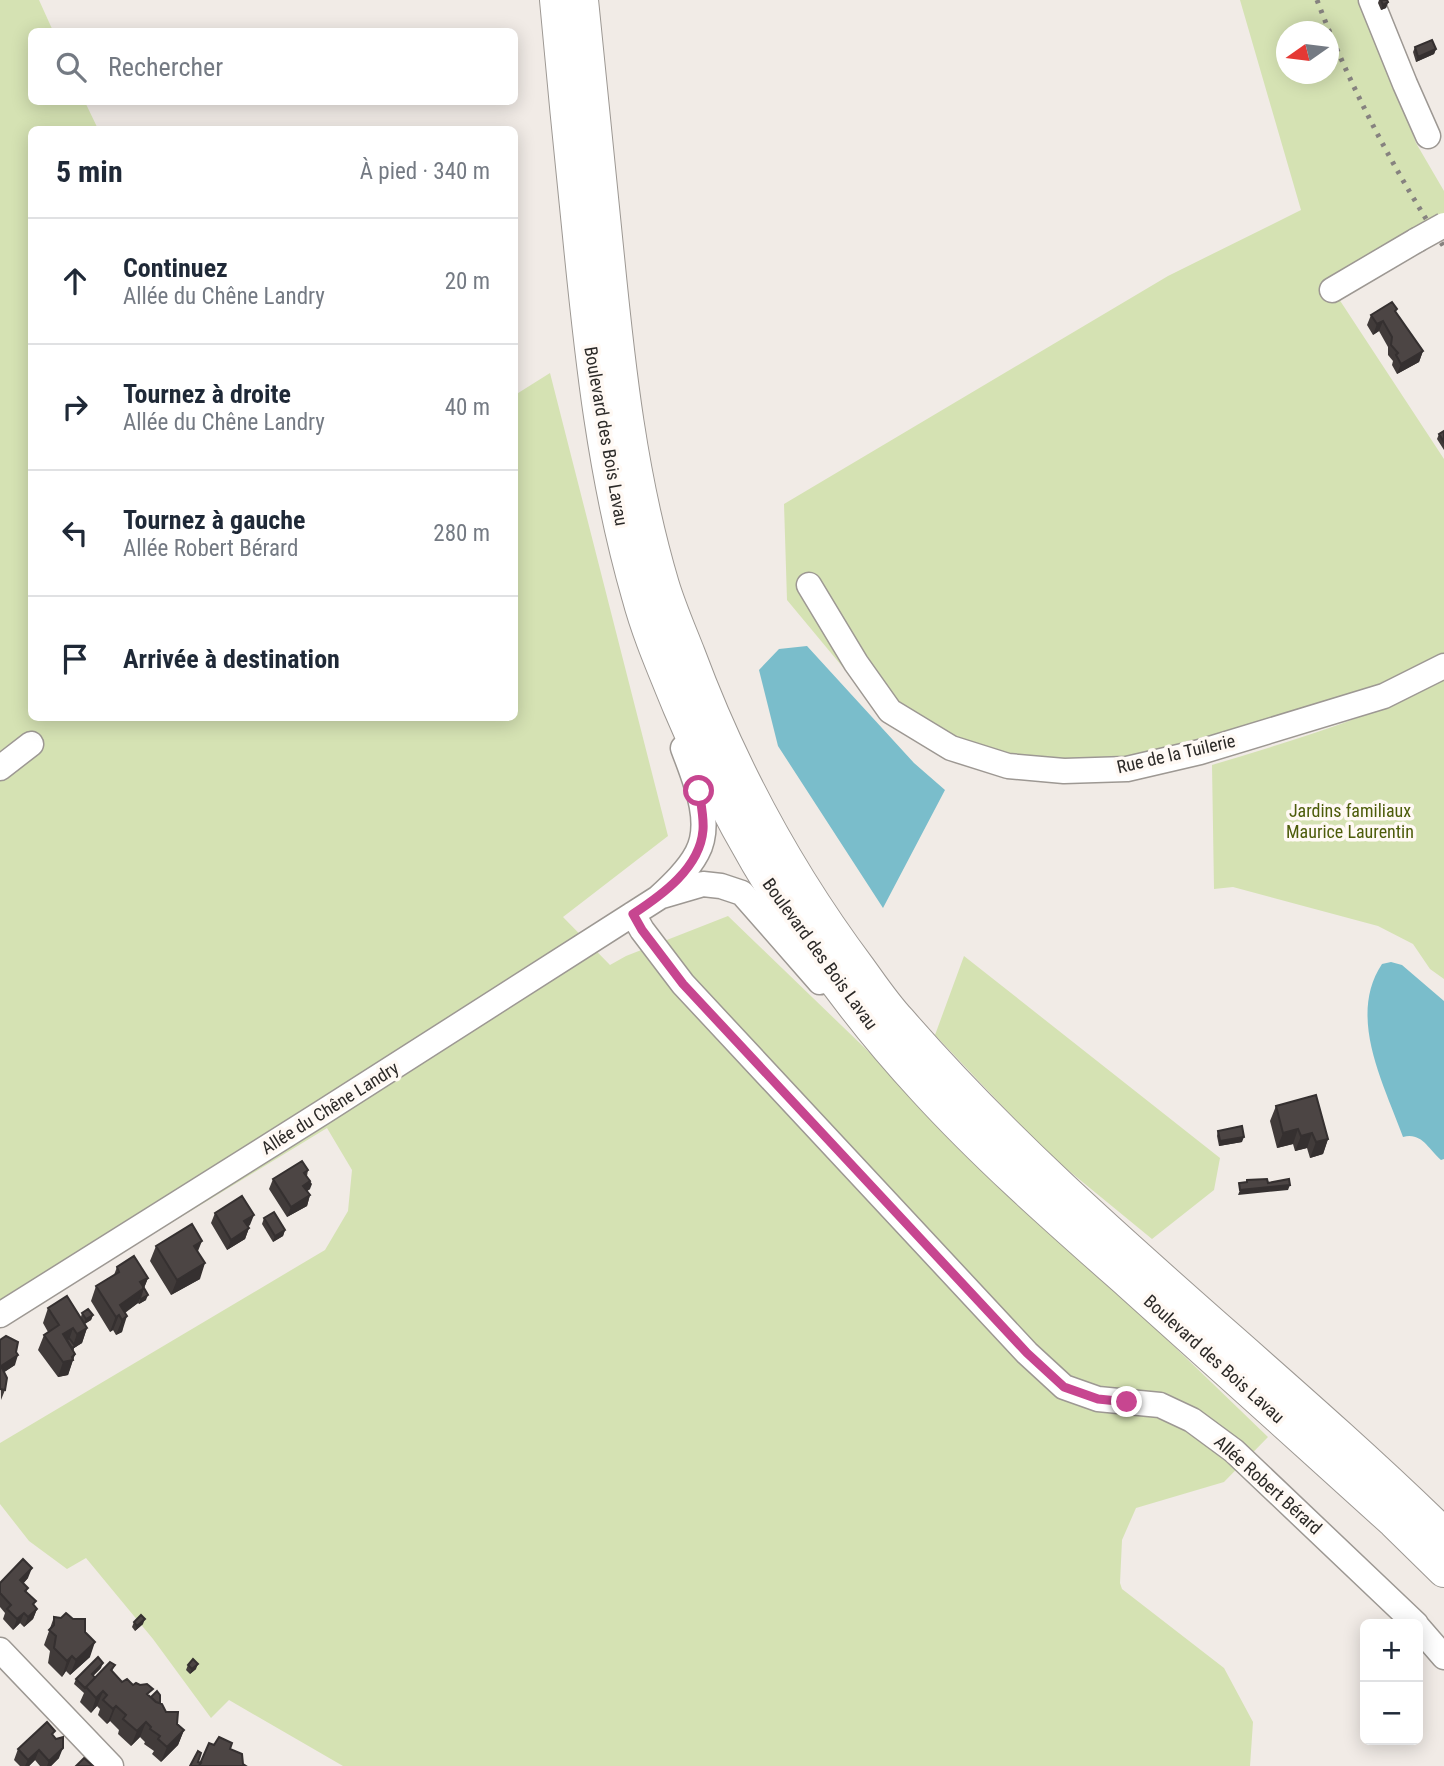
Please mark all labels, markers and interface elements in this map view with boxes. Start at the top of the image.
north arrow [1276,21,1339,84]
search box [28,28,518,105]
icon: search [52,48,90,86]
text: Rechercher [108,52,223,82]
text: 5 min [56,154,123,189]
text: À pied · 340 m [360,158,490,185]
text: Continuez [123,253,228,283]
icon: ahead [56,262,94,300]
text: 20 m [445,268,490,295]
text: Allée du Chêne Landry [123,283,325,310]
street label: Boulevard des Bois Lavau [580,345,633,527]
text: Tournez à droite [123,379,291,409]
icon: right [56,388,94,426]
text: 40 m [445,394,490,421]
text: Allée du Chêne Landry [123,409,325,436]
text: Tournez à gauche [123,505,305,535]
icon: left [56,514,94,552]
text: 280 m [433,520,490,547]
text: Allée Robert Bérard [123,535,298,562]
icon: arrive [56,640,94,678]
text: Arrivée à destination [123,644,340,674]
street label: Rue de la Tuilerie [1115,730,1237,777]
route start [683,775,714,806]
park label: Jardins familiaux Maurice Laurentin [1286,800,1414,842]
street label: Boulevard des Bois Lavau [759,874,882,1033]
street label: Allée du Chêne Landry [257,1057,403,1158]
street label: Boulevard des Bois Lavau [1140,1290,1289,1427]
route end [1111,1386,1142,1417]
street label: Allée Robert Bérard [1210,1431,1326,1538]
map controls [1360,1619,1423,1745]
button: + [1360,1619,1423,1682]
button: − [1360,1682,1423,1745]

